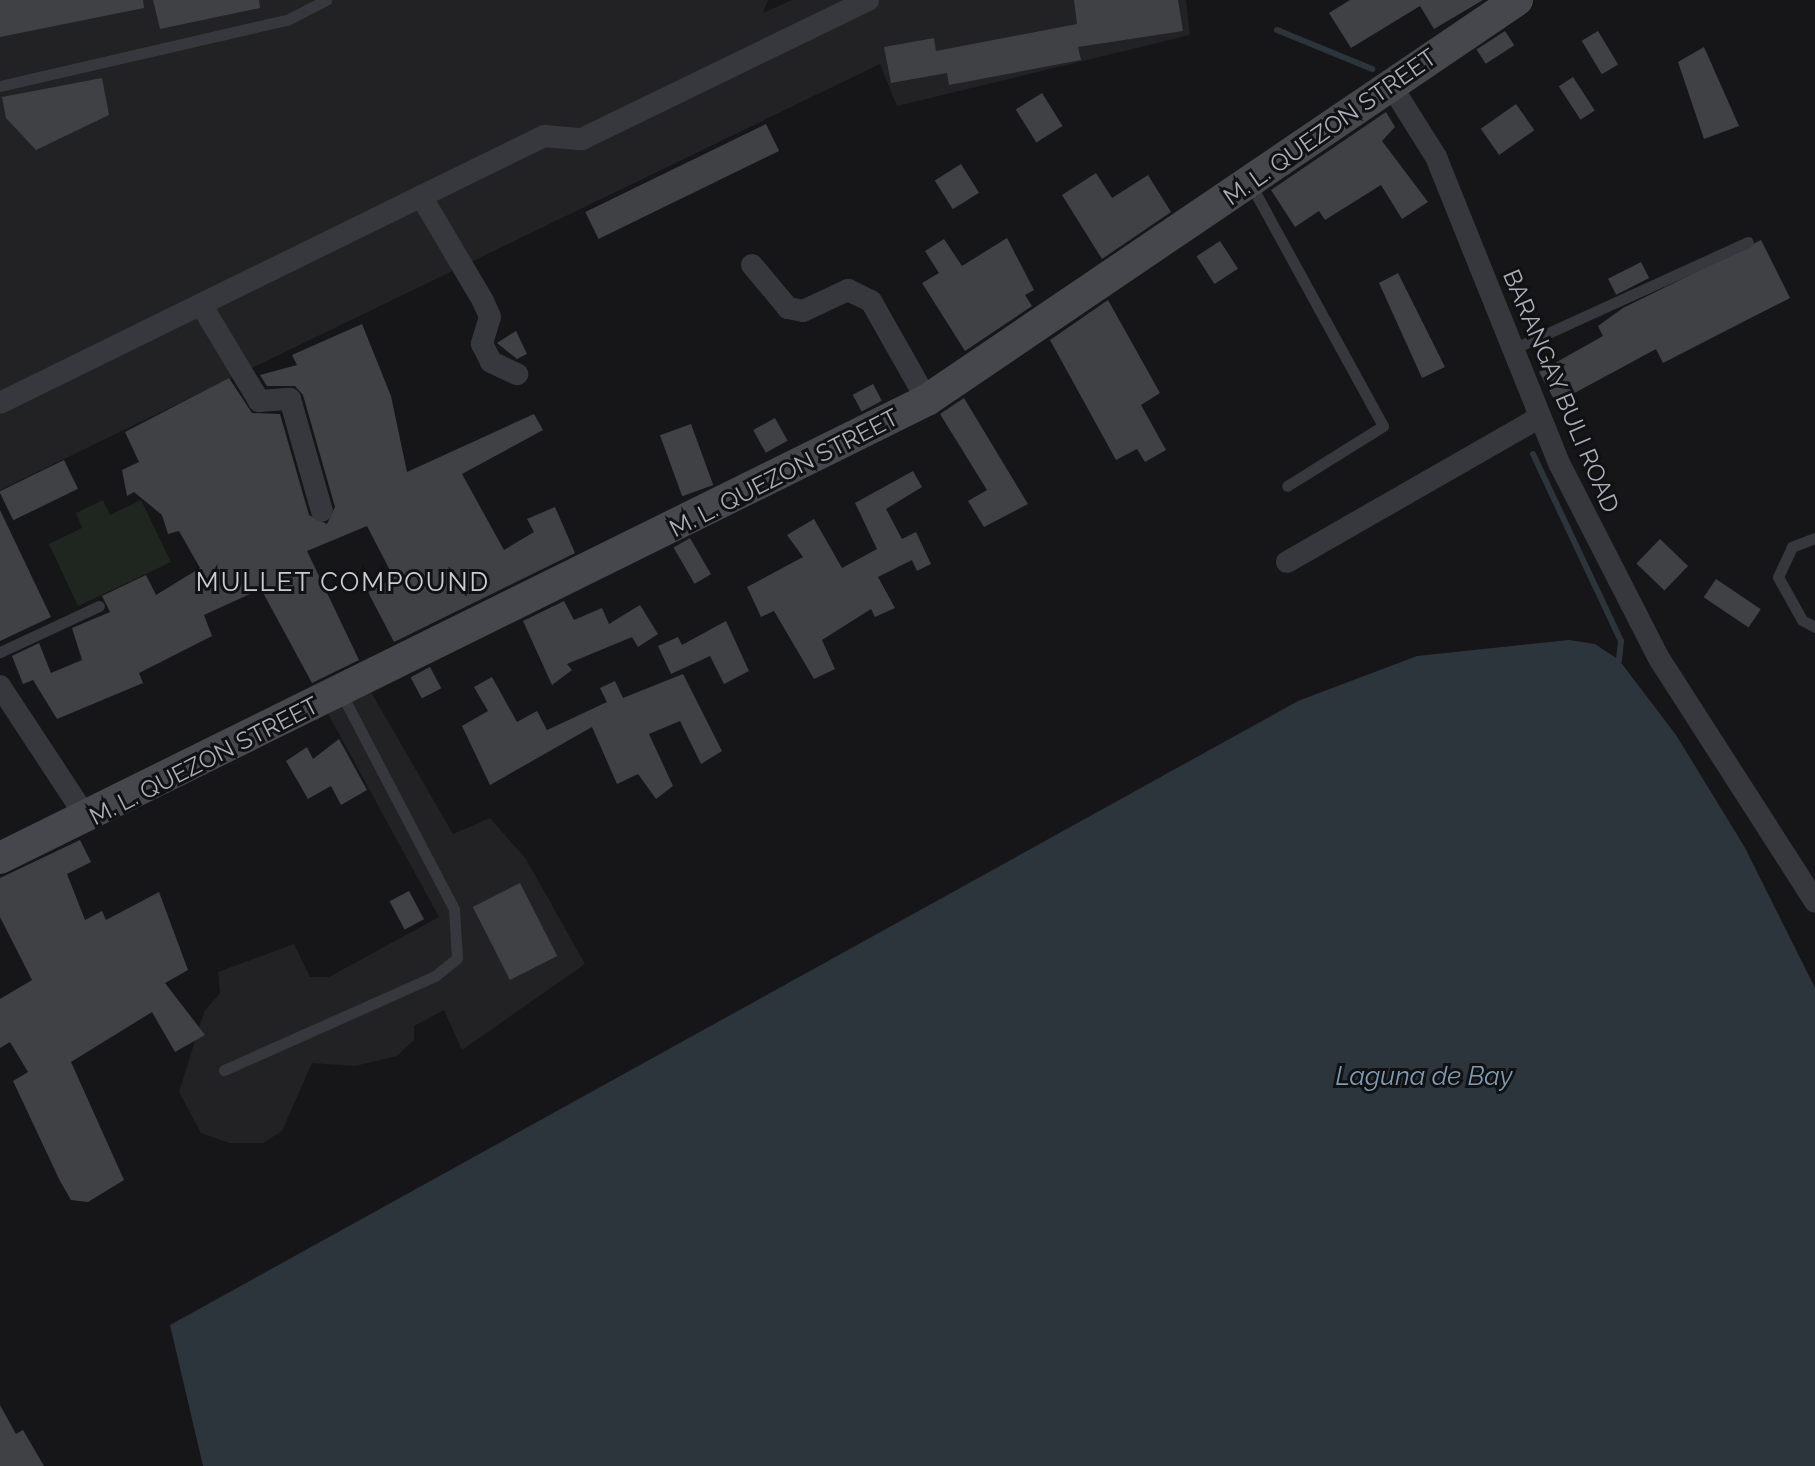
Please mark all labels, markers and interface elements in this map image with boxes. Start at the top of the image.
street label: M. L. QUEZON STREET [1218,43,1442,211]
street label: BARANGAY BULI ROAD [1497,265,1625,517]
street label: M. L. QUEZON STREET [665,403,903,543]
district label: MULLET COMPOUND [195,567,491,599]
street label: M. L. QUEZON STREET [85,691,323,831]
water label: Laguna de Bay [1336,1061,1512,1093]

